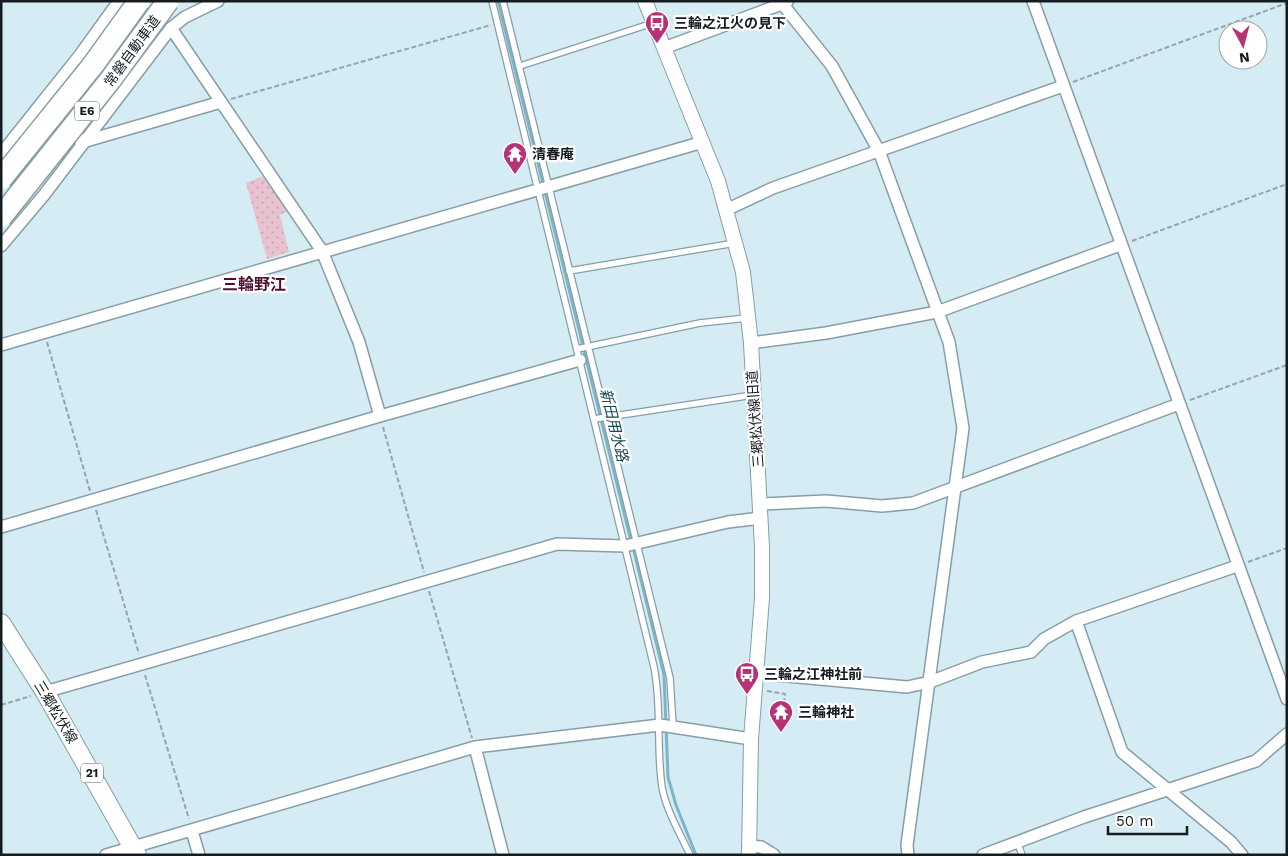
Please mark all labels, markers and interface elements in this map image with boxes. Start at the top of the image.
bus stop icon: 三輪之江火の見下 [644,10,670,44]
street label: 常磐自動車道 [101,12,163,90]
place label: 三輪之江火の見下 [674,15,786,31]
north arrow [1218,20,1268,70]
text: N [1238,49,1251,66]
road number: E6 [74,102,100,120]
temple icon: 清春庵 [502,141,528,175]
place label: 清春庵 [532,146,574,162]
district label: 三輪野江 [222,275,286,294]
street label: 三郷松伏線旧道 [744,370,766,468]
water label: 新田用水路 [596,386,632,465]
bus stop icon: 三輪之江神社前 [734,661,760,695]
place label: 三輪之江神社前 [764,666,862,682]
street label: 三郷松伏線 [31,678,81,746]
temple icon: 三輪神社 [768,699,794,733]
place label: 三輪神社 [798,704,854,720]
road number: 21 [81,764,103,782]
scale bar [1108,804,1187,836]
text: 50 m [1116,812,1153,830]

